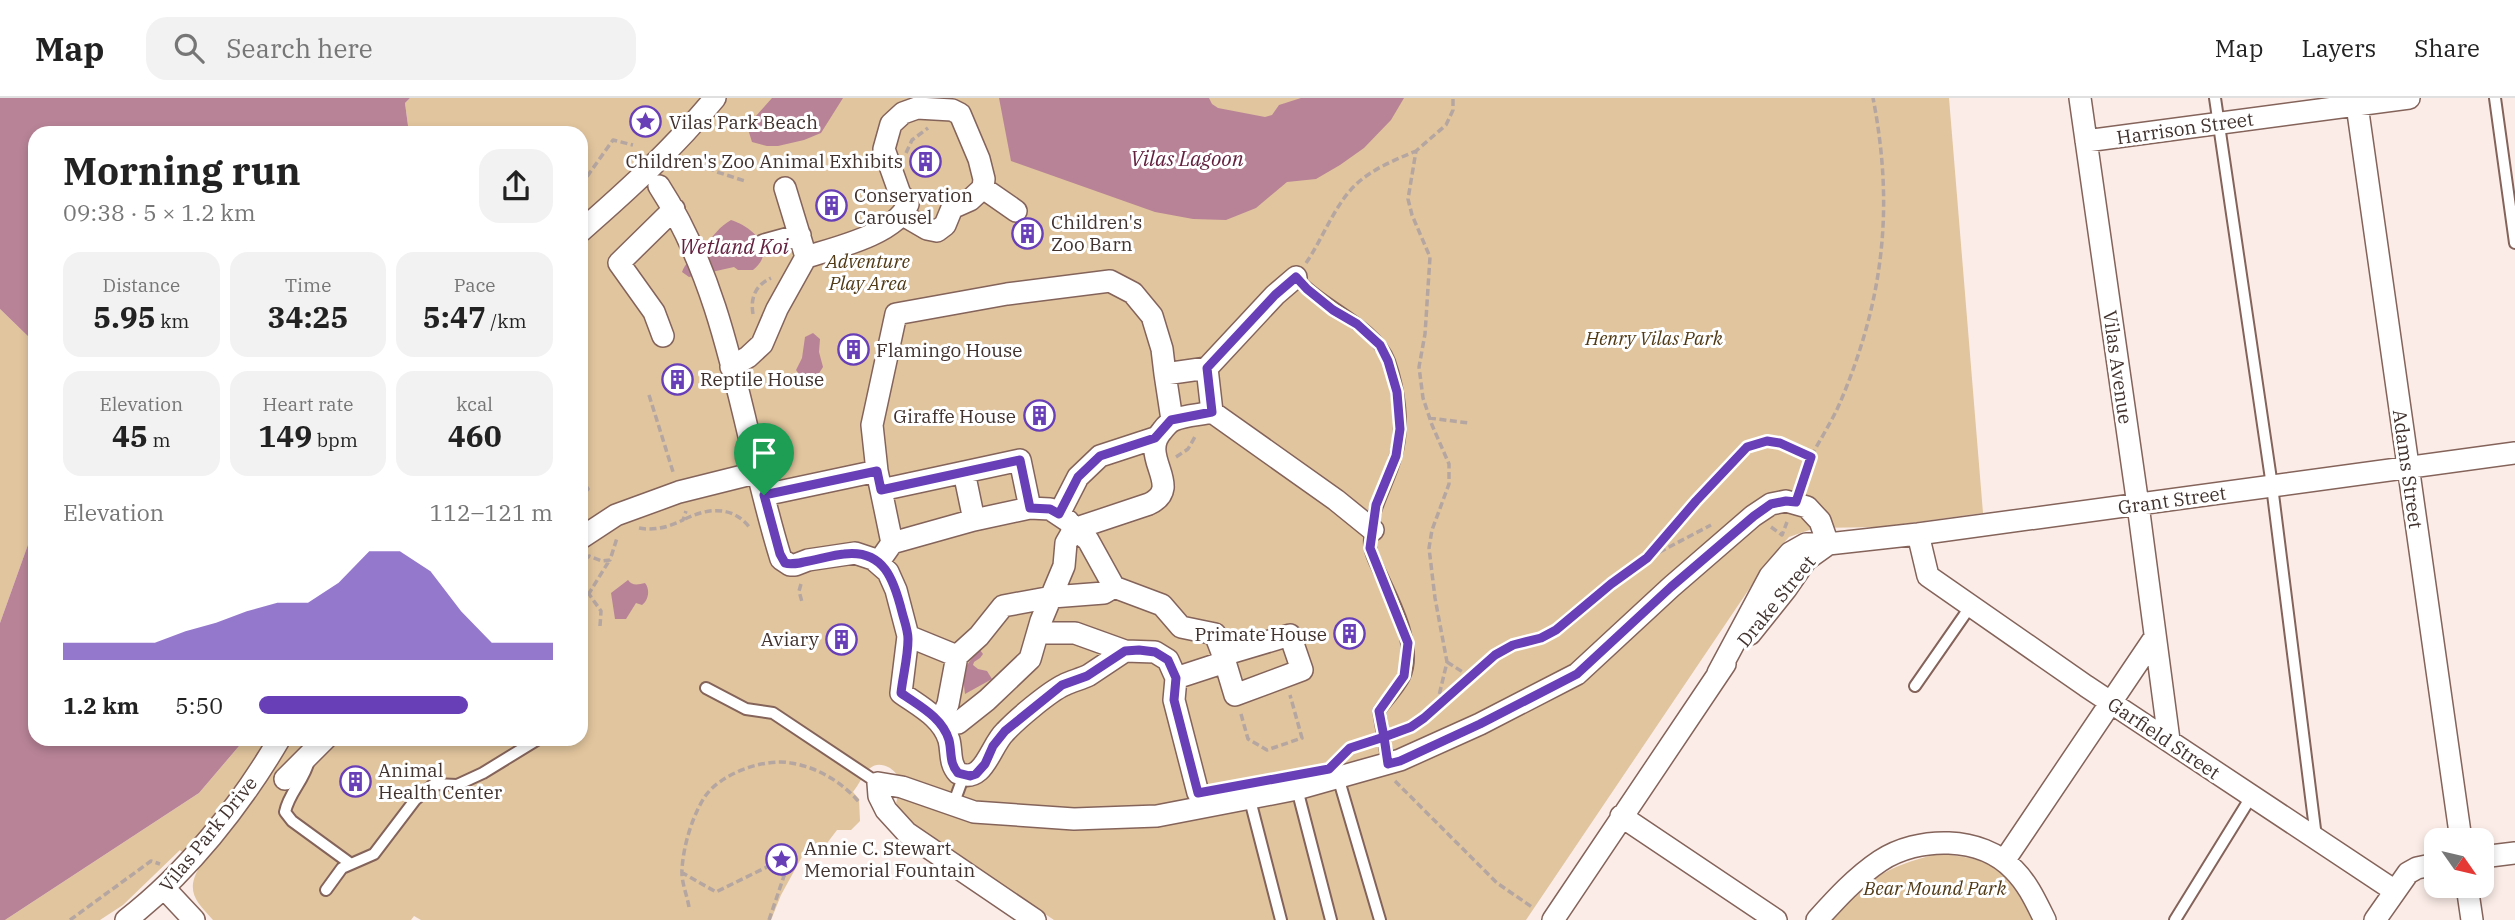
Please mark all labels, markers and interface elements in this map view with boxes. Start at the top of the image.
search box [146,17,636,80]
text: Map [35,27,104,70]
icon: search [170,29,208,67]
text: Search here [226,31,373,65]
text: Map [2215,32,2263,64]
text: Layers [2301,32,2376,64]
text: Share [2414,32,2480,64]
place icon: Vilas Park Beach [629,105,663,139]
street label: Harrison Street [2115,106,2255,149]
place label: Vilas Park Beach [669,110,818,134]
building icon: Children's Zoo Animal Exhibits [909,144,943,178]
water label: Vilas Lagoon [1130,144,1244,172]
text: Morning run [63,146,301,195]
button: share [479,149,553,223]
place label: Children's Zoo Animal Exhibits [626,149,903,173]
place label: Conservation Carousel [854,183,973,229]
building icon: Conservation Carousel [814,189,848,223]
text: 09:38 · 5 × 1.2 km [63,197,256,227]
place label: Children's Zoo Barn [1051,210,1142,256]
building icon: Children's Zoo Barn [1011,216,1045,250]
water label: Wetland Koi [679,232,790,260]
park label: Adventure Play Area [824,249,911,295]
text: Distance [103,273,180,297]
text: Time [285,273,331,297]
text: Pace [454,273,496,297]
text: 5.95 [93,297,156,336]
text: 34:25 [267,297,349,336]
text: 5:47 [423,297,486,336]
text: km [156,309,189,333]
text: /km [486,309,527,333]
street label: Vilas Avenue [2098,309,2138,425]
park label: Henry Vilas Park [1584,326,1724,350]
building icon: Flamingo House [836,333,870,367]
place label: Flamingo House [876,338,1022,362]
building icon: Reptile House [660,362,694,396]
place label: Reptile House [700,367,824,391]
text: Elevation [99,392,183,416]
text: Heart rate [263,392,353,416]
text: kcal [456,392,493,416]
building icon: Giraffe House [1022,399,1056,433]
place label: Giraffe House [893,404,1016,428]
street label: Adams Street [2388,408,2428,530]
text: 45 [112,416,148,455]
text: 149 [258,416,312,455]
text: 460 [448,416,502,455]
pin [734,423,794,495]
text: m [148,428,171,452]
text: bpm [312,428,358,452]
icon: arrive [745,434,783,472]
street label: Grant Street [2116,480,2228,519]
text: Elevation [63,497,164,527]
text: 112–121 m [429,497,553,527]
street label: Drake Street [1732,550,1820,652]
building icon: Primate House [1333,617,1367,651]
building icon: Aviary [825,622,859,656]
place label: Primate House [1194,622,1327,646]
place label: Aviary [761,627,820,651]
text: 1.2 km [63,690,139,720]
text: 5:50 [175,690,223,720]
street label: Garfield Street [2103,692,2225,785]
place label: Animal Health Center [378,758,503,804]
building icon: Animal Health Center [338,764,372,798]
street label: Vilas Park Drive [154,771,262,897]
north arrow [2424,828,2494,898]
map controls [2424,828,2494,898]
place label: Annie C. Stewart Memorial Fountain [804,836,975,882]
place icon: Annie C. Stewart Memorial Fountain [764,842,798,876]
park label: Bear Mound Park [1863,876,2007,900]

